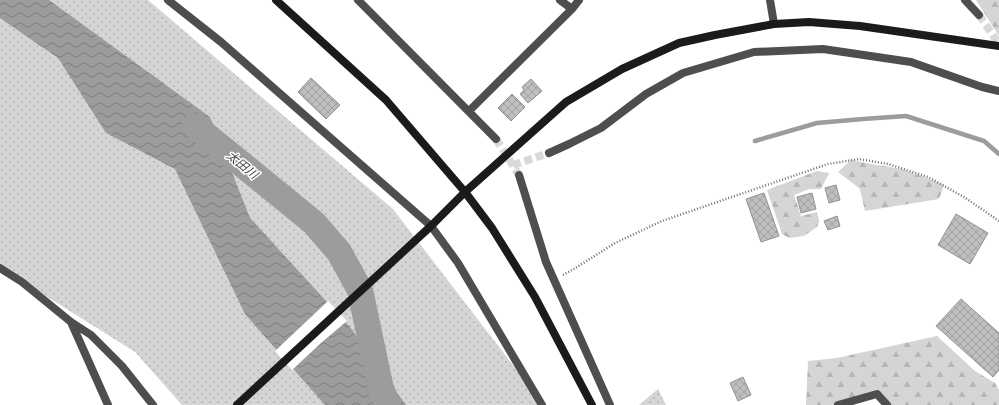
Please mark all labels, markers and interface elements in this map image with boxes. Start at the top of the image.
water label: 太田川 [224,148,262,183]

